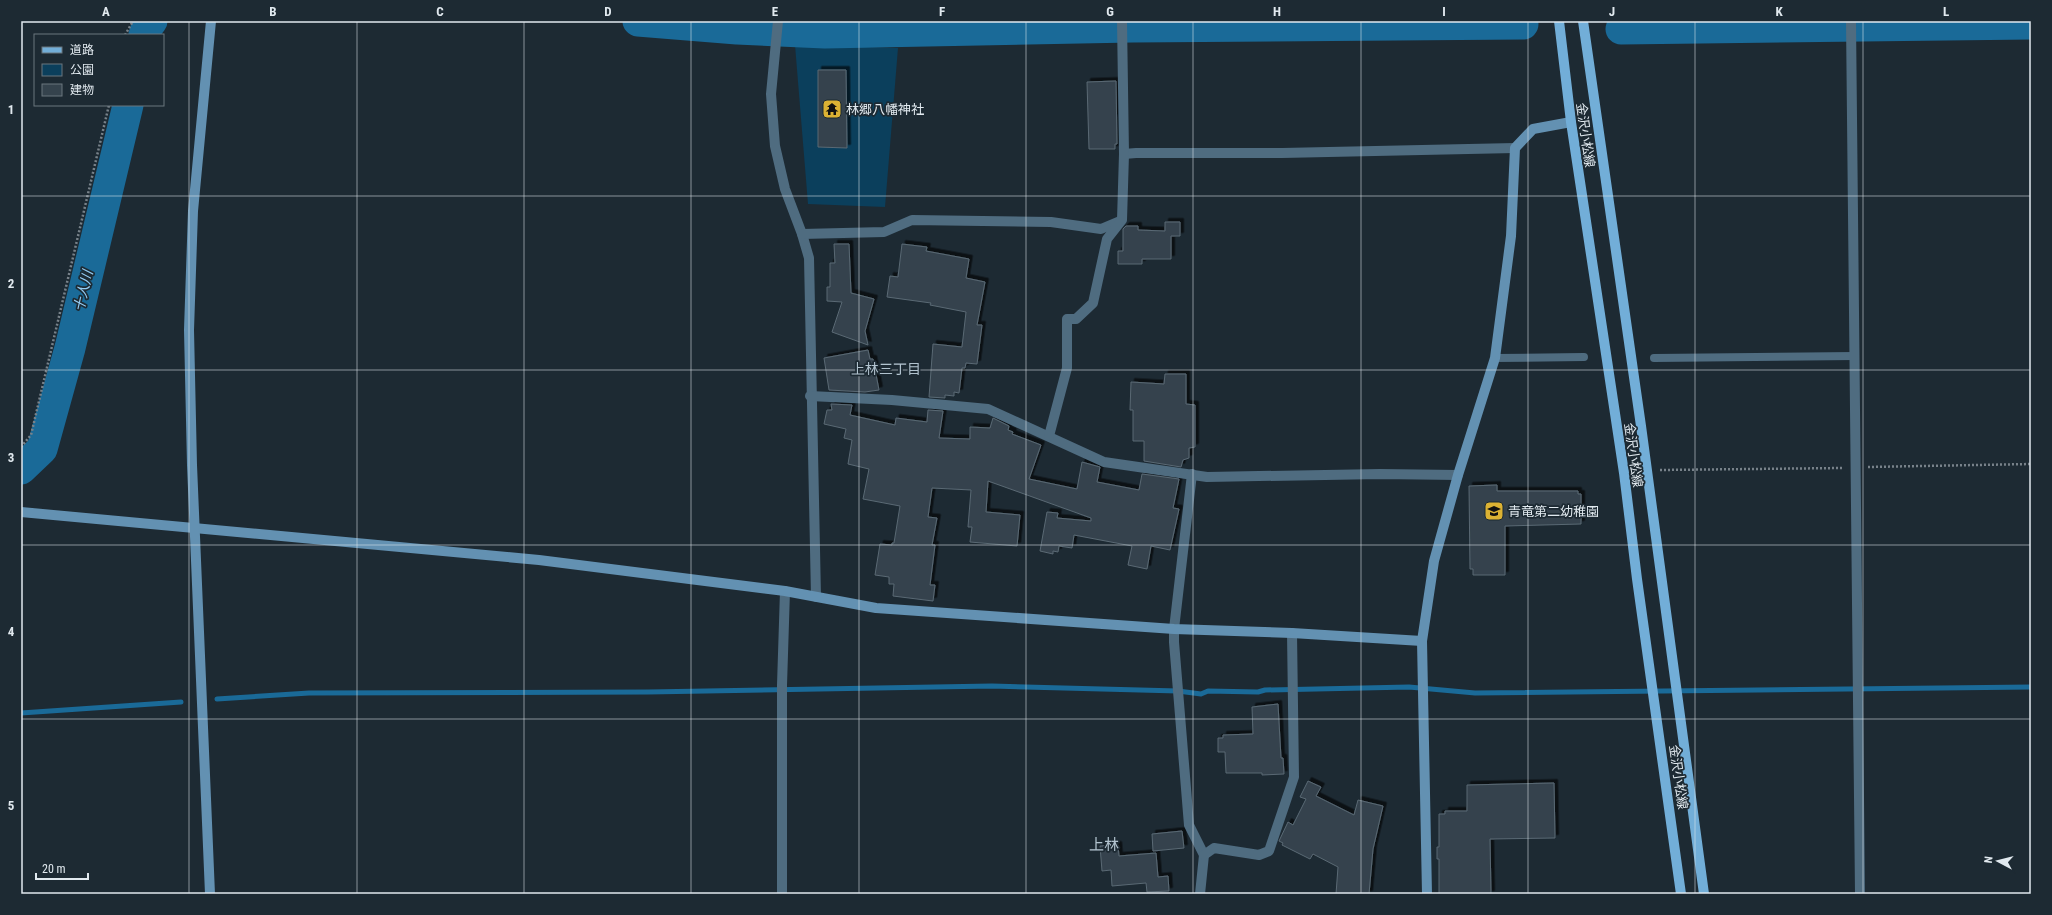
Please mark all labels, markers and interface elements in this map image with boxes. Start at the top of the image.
text: A [102,4,110,19]
text: B [269,4,277,19]
text: C [436,4,444,19]
text: D [604,4,612,19]
text: E [772,4,779,19]
text: F [939,4,945,19]
text: G [1106,4,1114,19]
text: H [1273,4,1281,19]
text: I [1442,4,1446,19]
text: J [1609,4,1615,19]
text: K [1775,4,1783,19]
text: L [1943,4,1949,19]
legend [34,34,164,106]
text: 道路 [70,43,94,57]
text: 公園 [70,63,94,77]
text: 建物 [70,83,94,97]
temple icon: 林郷八幡神社 [821,98,843,120]
text: 1 [8,102,14,117]
place label: 林郷八幡神社 [846,102,924,117]
street label: 金沢小松線 [1574,102,1597,168]
water label: 十人川 [70,267,96,313]
text: 2 [8,276,15,291]
district label: 上林三丁目 [851,361,921,377]
street label: 金沢小松線 [1622,422,1645,488]
text: 3 [8,450,14,465]
school or university icon: 青竜第二幼稚園 [1483,500,1505,522]
place label: 青竜第二幼稚園 [1508,504,1599,519]
text: 4 [8,624,15,639]
street label: 金沢小松線 [1667,744,1690,810]
text: 5 [8,798,15,813]
district label: 上林 [1089,836,1119,854]
north arrow [1978,841,2018,881]
scale bar [36,855,88,881]
text: N [1982,855,1995,864]
text: 20 m [42,862,66,876]

